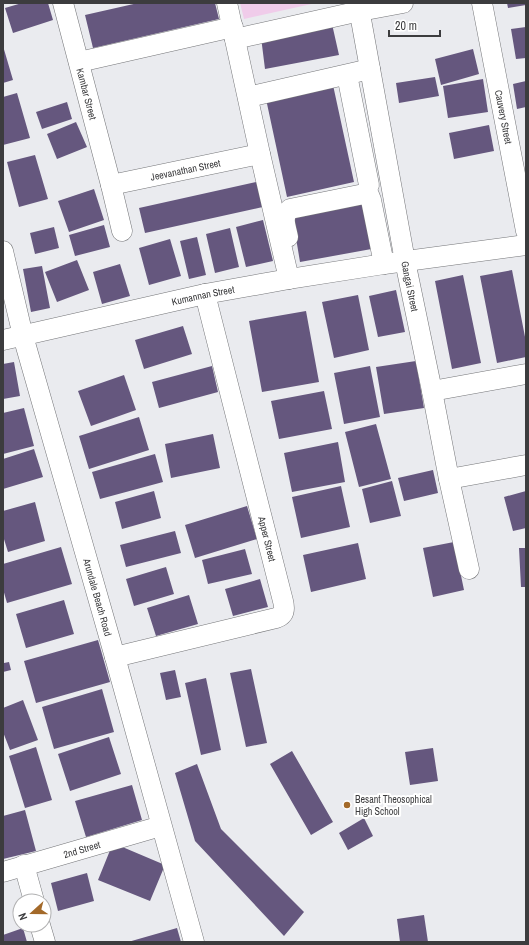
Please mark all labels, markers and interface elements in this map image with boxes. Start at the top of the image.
scale bar [389,12,440,38]
text: 20 m [395,18,417,34]
street label: Kambar Street [74,67,100,122]
street label: Cauvery Street [492,89,516,146]
street label: Jeevanathan Street [149,156,222,183]
street label: Gangai Street [399,260,422,313]
street label: Kumannan Street [170,282,236,308]
street label: Apper Street [255,514,279,564]
street label: Arundale Beach Road [80,556,115,638]
place label: Besant Theosophical High School [355,793,432,818]
marker: Besant Theosophical High School [342,800,352,810]
street label: 2nd Street [62,837,102,861]
north arrow [12,893,52,933]
text: N [15,911,30,922]

